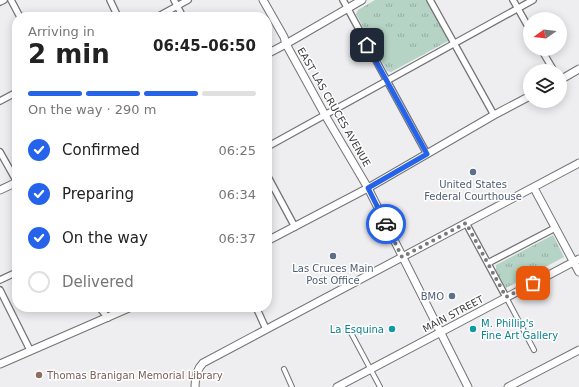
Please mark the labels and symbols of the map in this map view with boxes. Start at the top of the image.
north arrow [523,12,567,56]
pin [350,28,384,62]
street label: EAST LAS CRUCES AVENUE [295,46,373,168]
marker: United States Federal Courthouse [468,167,478,177]
place label: United States Federal Courthouse [424,179,522,202]
courier [366,204,406,244]
marker: Las Cruces Main Post Office [328,251,338,261]
place label: Las Cruces Main Post Office [292,263,374,286]
pin [516,266,550,300]
place label: BMO [421,291,444,302]
marker: BMO [447,291,457,301]
street label: MAIN STREET [421,293,486,335]
place label: M. Phillip's Fine Art Gallery [481,318,558,341]
place label: La Esquina [330,324,384,335]
marker: La Esquina [387,324,397,334]
marker: M. Phillip's Fine Art Gallery [468,324,478,334]
marker: Thomas Branigan Memorial Library [34,370,44,380]
place label: Thomas Branigan Memorial Library [46,370,223,381]

